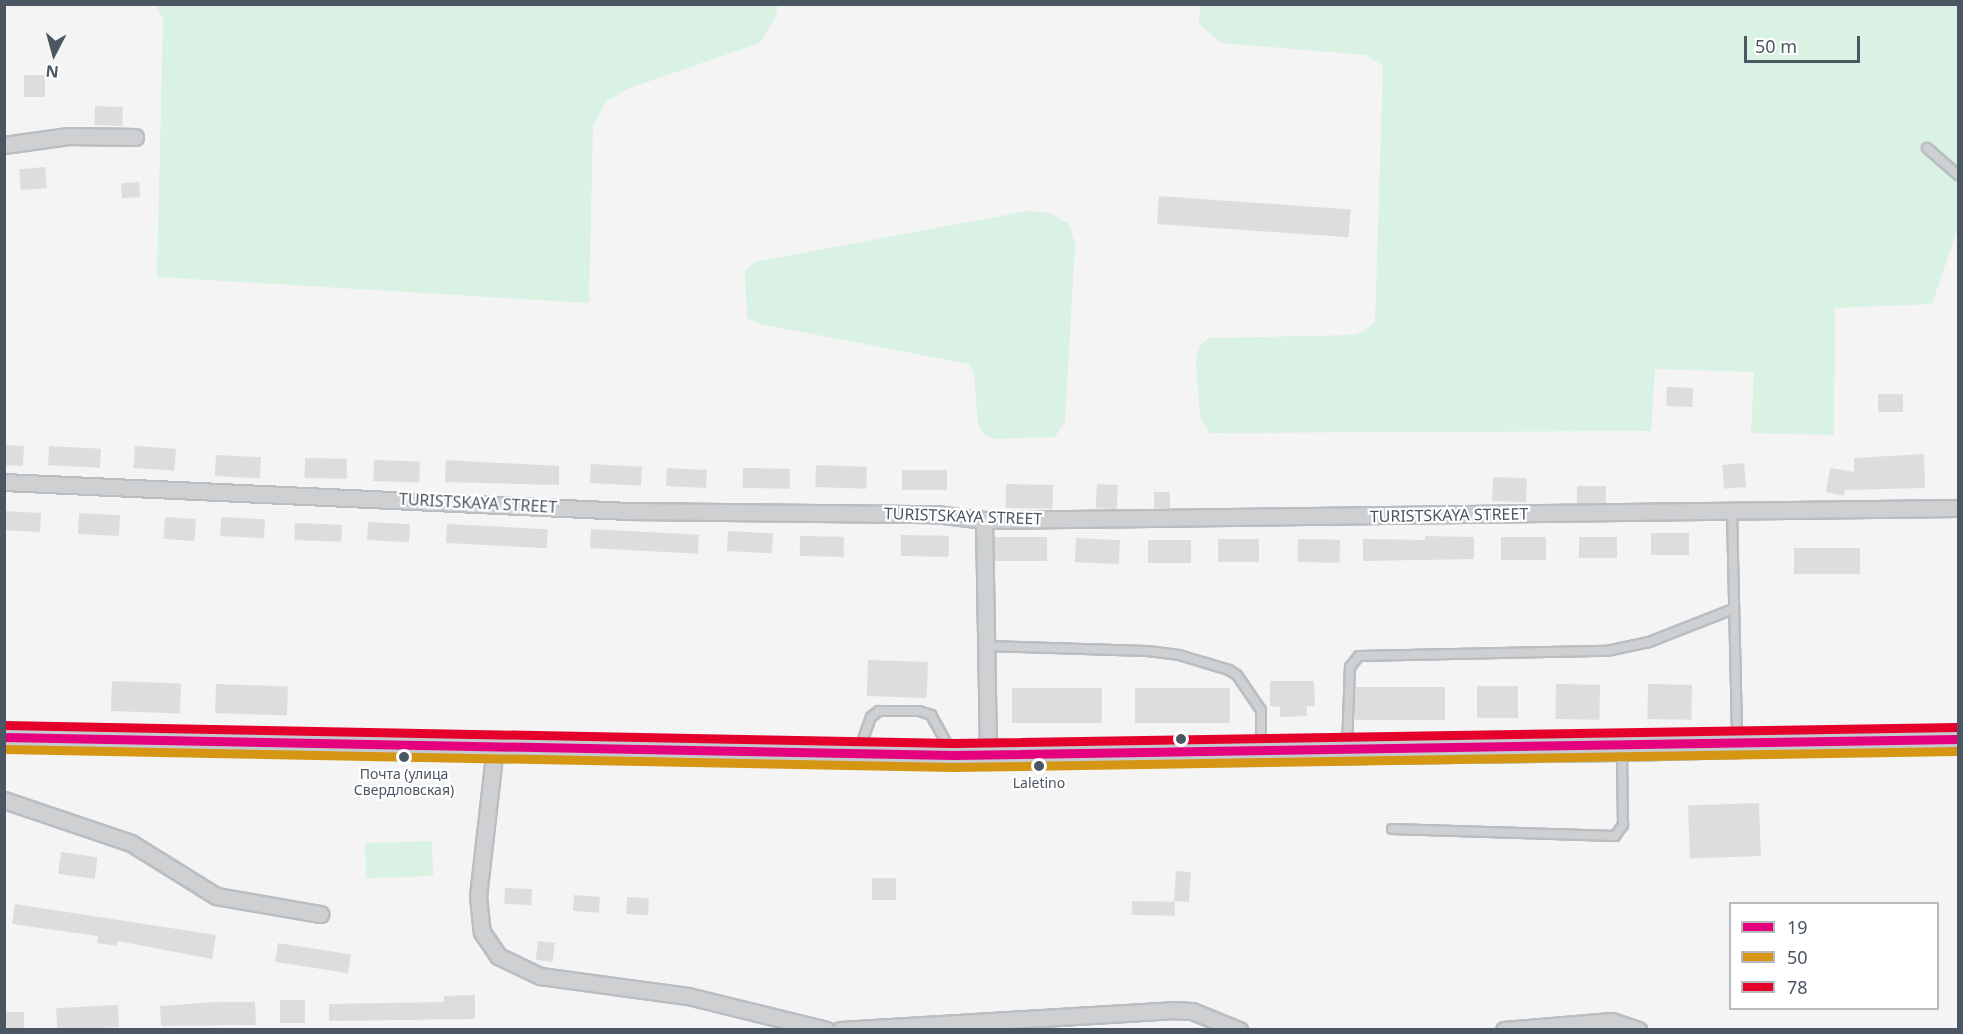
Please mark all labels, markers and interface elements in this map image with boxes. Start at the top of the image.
north arrow [24,24,84,84]
scale bar [1747,24,1862,62]
text: 50 m [1755,34,1797,58]
text: N [45,60,60,84]
street label: TURISTSKAYA STREET [398,489,558,517]
street label: TURISTSKAYA STREET [884,504,1042,528]
street label: TURISTSKAYA STREET [1370,504,1528,526]
unlabelled marker [1175,733,1187,745]
marker: Почта (улица Свердловская) [398,751,410,763]
marker: Laletino [1033,760,1045,772]
place label: Почта (улица Свердловская) [354,766,454,798]
place label: Laletino [1013,775,1065,791]
legend [1729,902,1939,1010]
text: 19 [1787,915,1808,939]
text: 50 [1787,945,1808,969]
text: 78 [1787,975,1808,999]

